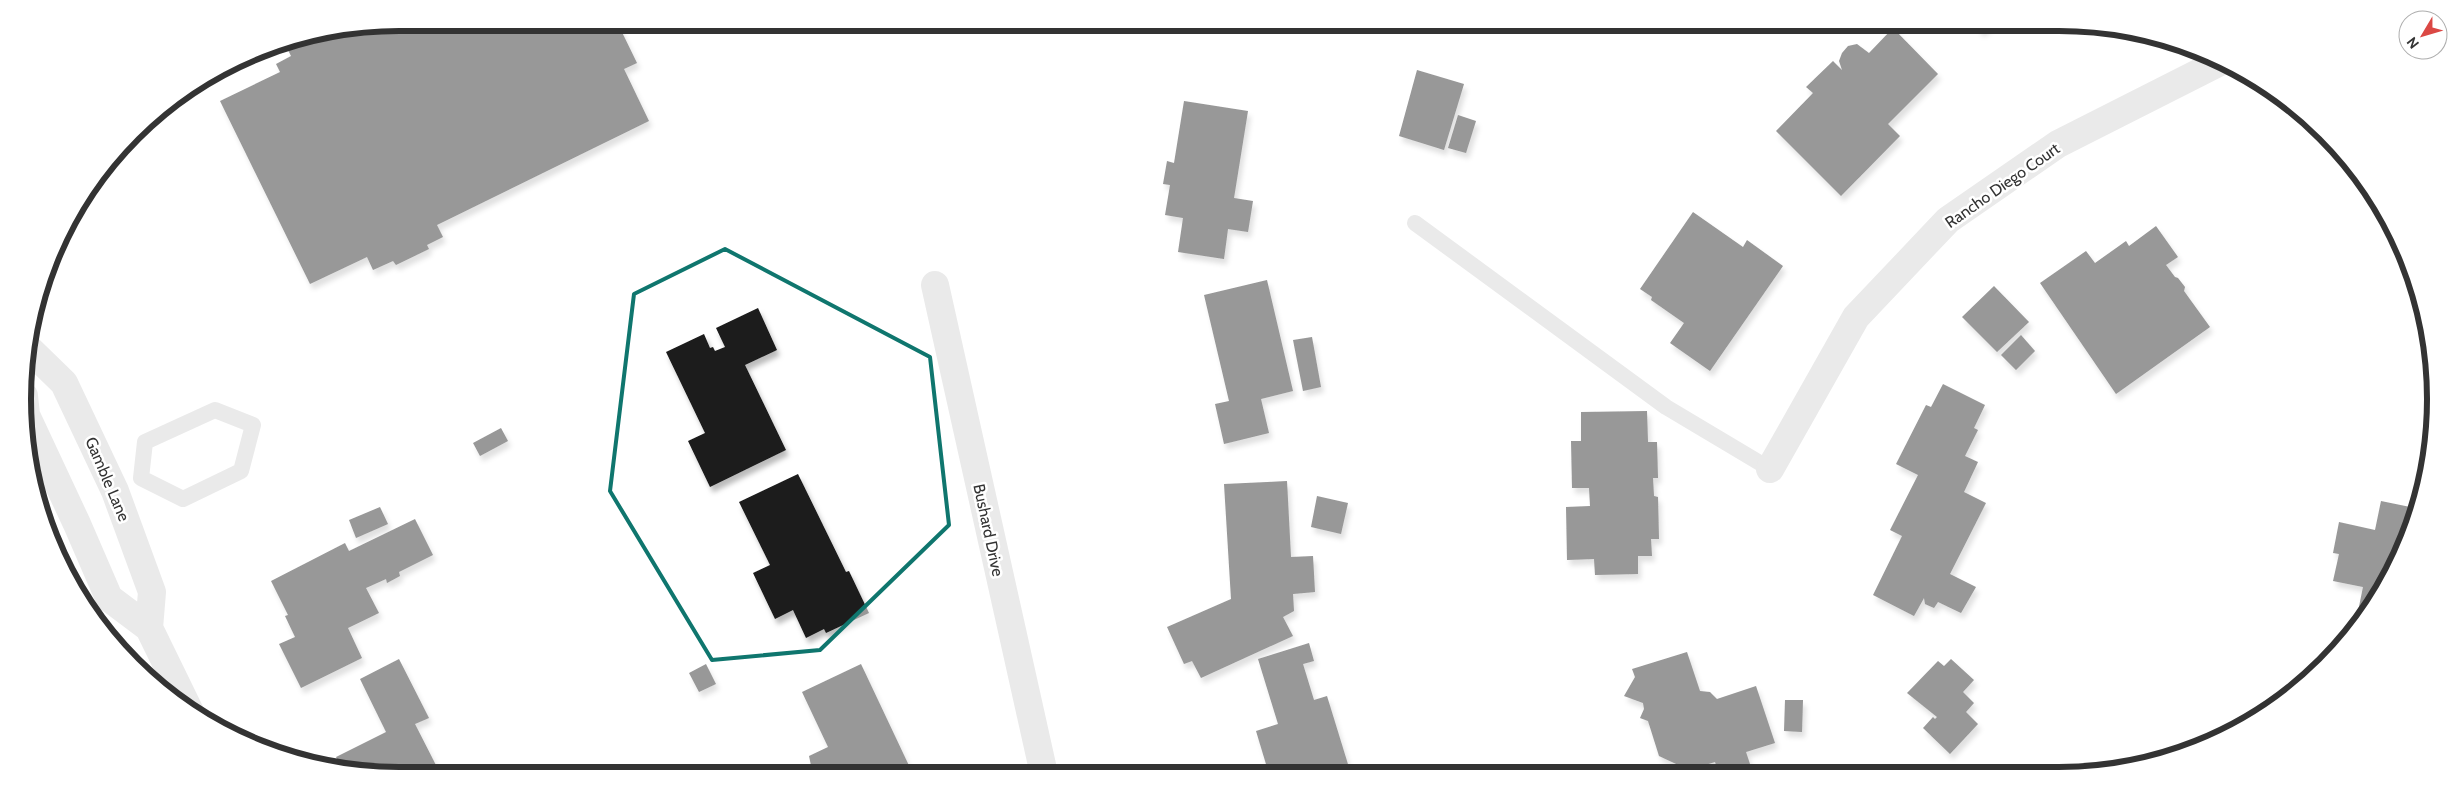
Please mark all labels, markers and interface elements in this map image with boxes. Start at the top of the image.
north arrow [2398,10,2448,60]
text: N [2403,34,2423,52]
street label: Rancho Diego Court [1941,138,2064,232]
street label: Gamble Lane [81,434,134,524]
street label: Bushard Drive [969,482,1008,578]

